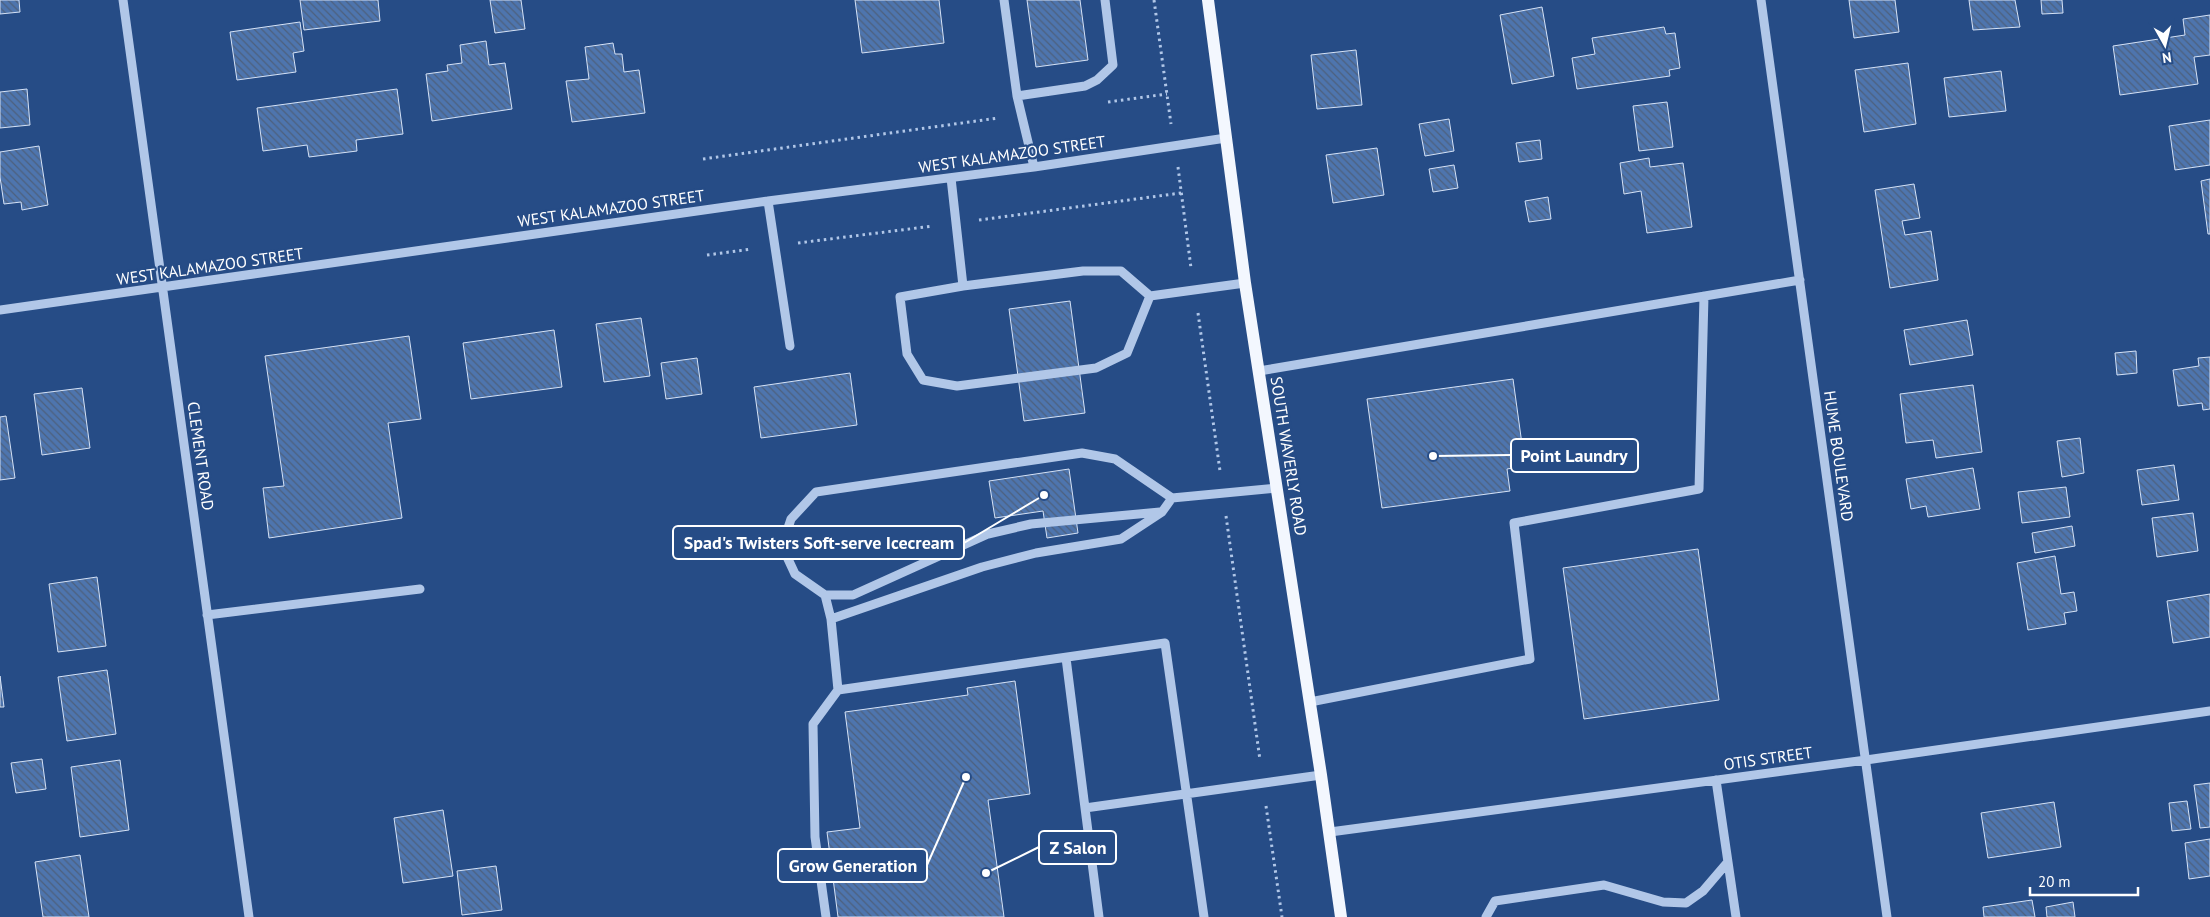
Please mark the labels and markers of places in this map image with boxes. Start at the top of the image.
callout: Point Laundry [1511,439,1638,472]
callout: Spad's Twisters Soft-serve Icecream [673,526,964,559]
callout: Z Salon [1039,831,1116,864]
callout: Grow Generation [778,849,927,882]

